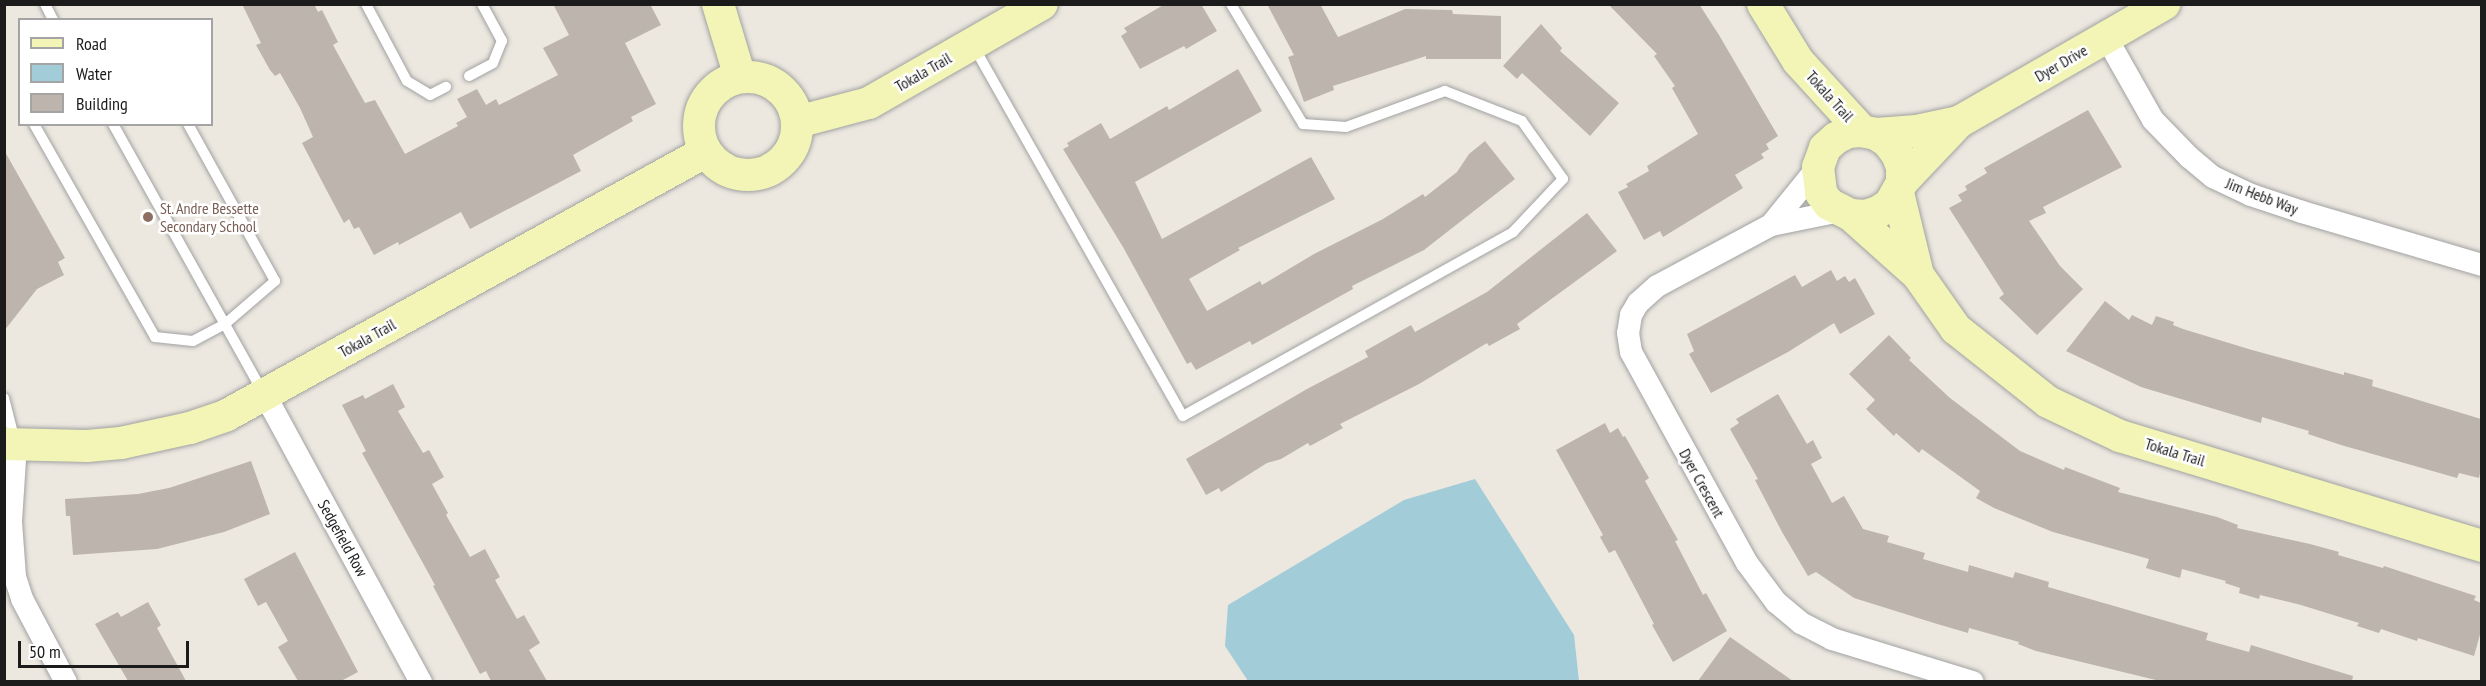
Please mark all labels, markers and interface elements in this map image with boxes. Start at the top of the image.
legend [18,18,213,126]
text: Road [76,32,107,55]
street label: Dyer Drive [2031,40,2091,86]
street label: Tokala Trail [891,48,955,96]
text: Water [76,62,112,85]
street label: Tokala Trail [1802,66,1858,126]
text: Building [76,92,128,115]
street label: Jim Hebb Way [2223,173,2301,219]
place label: St. Andre Bessette Secondary School [160,198,260,236]
marker: St. Andre Bessette Secondary School [141,210,155,224]
street label: Tokala Trail [335,314,399,362]
street label: Tokala Trail [2142,434,2208,470]
street label: Dyer Crescent [1675,445,1729,521]
street label: Sedgefield Row [314,496,372,580]
scale bar [21,629,192,667]
text: 50 m [29,640,61,663]

